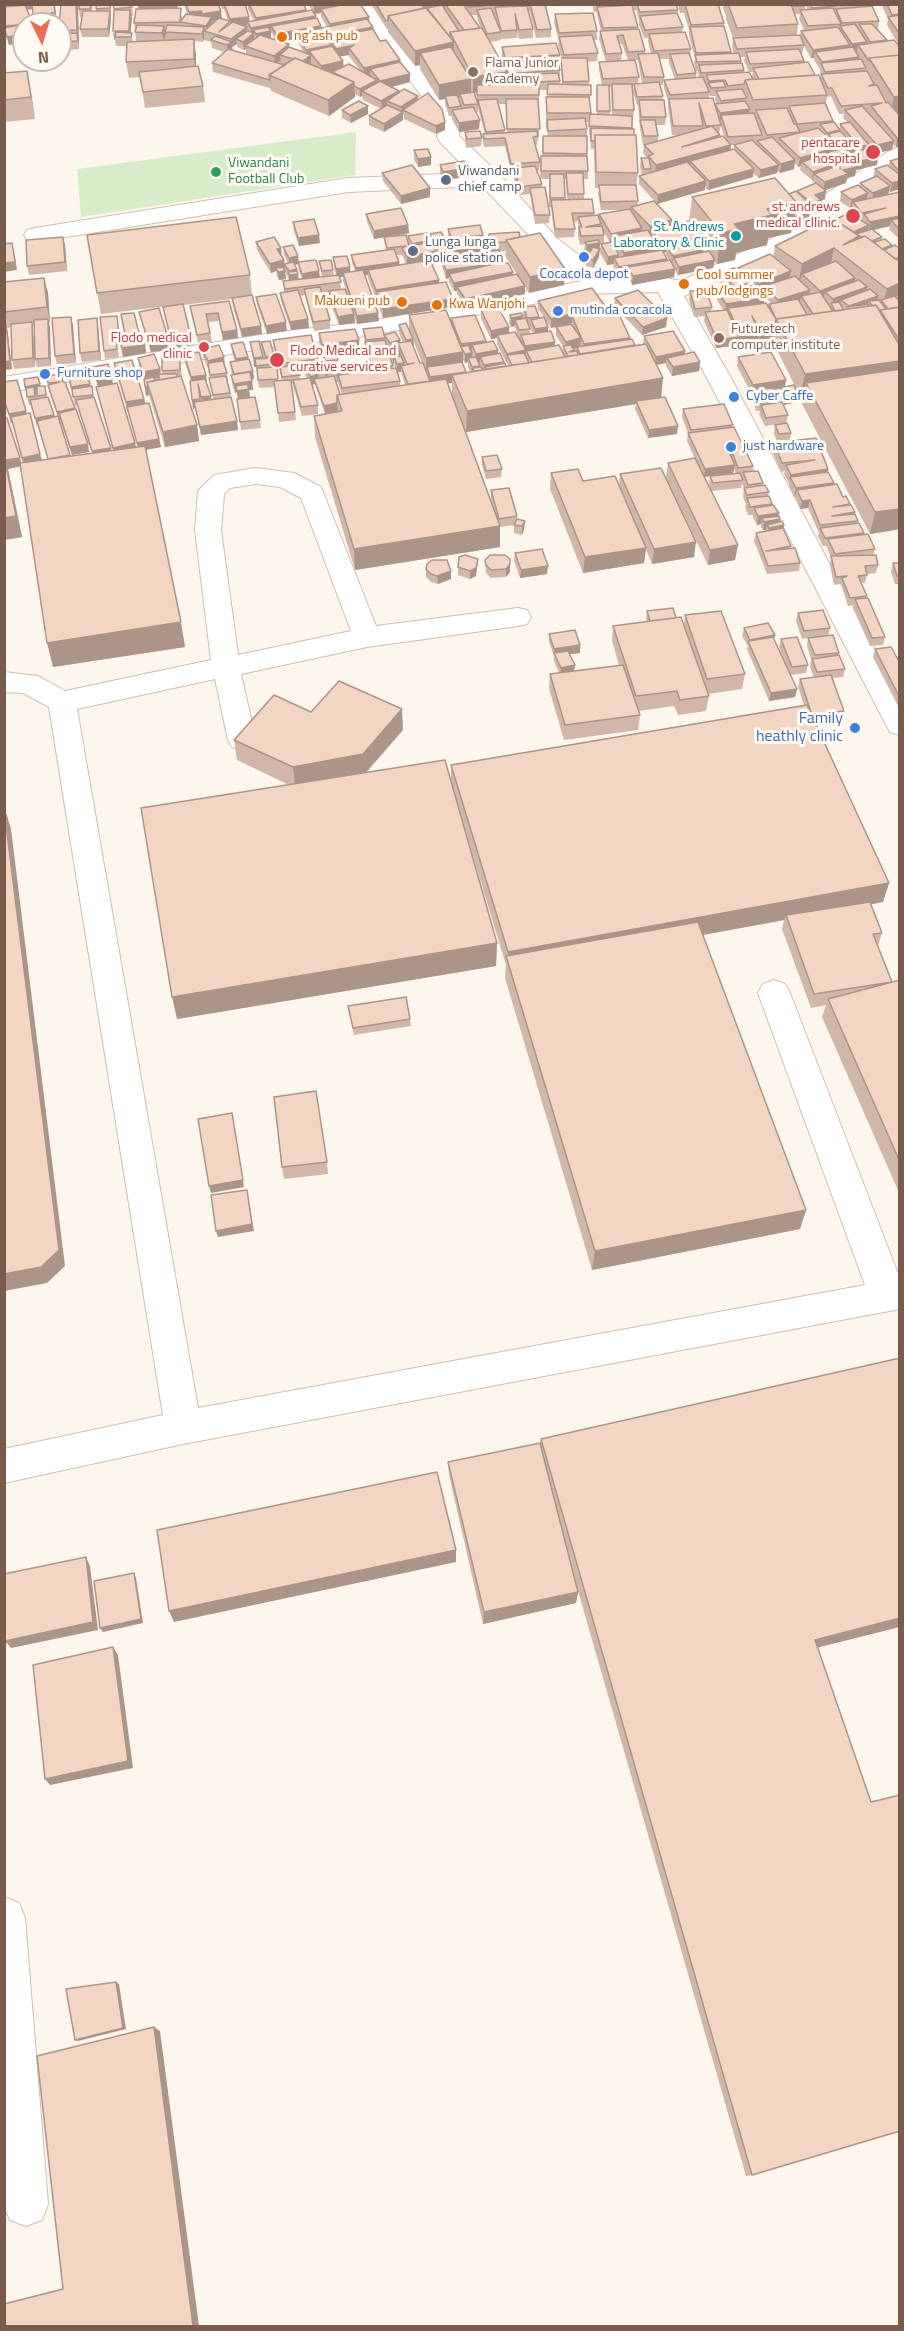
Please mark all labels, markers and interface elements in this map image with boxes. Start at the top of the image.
north arrow [12,12,72,72]
place label: ng'ash pub [294,29,358,45]
marker: ng'ash pub [275,30,289,44]
text: N [37,46,50,70]
place label: Flama Junior Academy [485,56,559,88]
marker: Flama Junior Academy [466,65,480,79]
place label: pentacare hospital [801,136,860,168]
marker: pentacare hospital [864,143,882,161]
place label: Viwandani Football Club [228,156,304,188]
place label: Viwandani chief camp [458,164,522,196]
marker: Viwandani Football Club [209,165,223,179]
marker: Viwandani chief camp [439,173,453,187]
place label: st. andrews medical cllinic. [756,200,840,232]
marker: st. andrews medical cllinic. [844,207,862,225]
place label: St. Andrews Laboratory & Clinic [613,220,724,252]
marker: St. Andrews Laboratory & Clinic [729,229,743,243]
place label: Lunga lunga police station [425,235,504,268]
marker: Lunga lunga police station [406,244,420,258]
marker: Cocacola depot [577,250,591,264]
place label: Cocacola depot [540,267,628,283]
place label: Cool summer pub/lodgings [696,268,774,300]
marker: Cool summer pub/lodgings [677,277,691,291]
place label: Makueni pub [314,294,390,310]
marker: Makueni pub [395,295,409,309]
place label: Kwa Wanjohi [449,297,525,313]
marker: Kwa Wanjohi [430,298,444,312]
place label: mutinda cocacola [570,303,672,319]
marker: mutinda cocacola [551,304,565,318]
place label: Futuretech computer institute [731,322,840,354]
place label: Flodo medical clinic [111,331,192,364]
marker: Futuretech computer institute [712,331,726,345]
marker: Flodo medical clinic [197,340,211,354]
place label: Flodo Medical and curative services [290,344,396,376]
marker: Flodo Medical and curative services [268,351,286,369]
place label: Furniture shop [57,366,143,382]
marker: Furniture shop [38,367,52,381]
place label: Cyber Caffe [746,389,813,405]
marker: Cyber Caffe [727,390,741,404]
place label: just hardware [743,439,824,455]
marker: just hardware [724,440,738,454]
place label: Family heathly clinic [756,709,843,747]
marker: Family heathly clinic [848,721,862,735]

